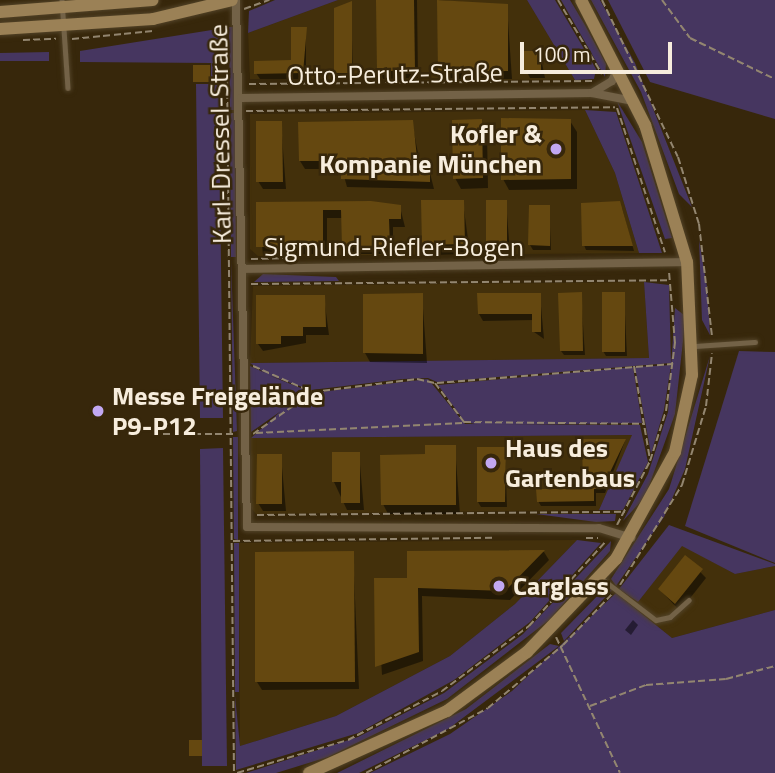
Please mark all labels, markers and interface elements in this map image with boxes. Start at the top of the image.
street label: Karl-Dressel-Straße [202,24,238,244]
scale bar [523,28,675,72]
text: 100 m [533,38,590,70]
street label: Otto-Perutz-Straße [287,57,503,91]
place label: Kofler & Kompanie München [319,118,542,180]
marker: Kofler & Kompanie München [548,141,564,157]
street label: Sigmund-Riefler-Bogen [264,231,524,263]
place label: Messe Freigelände P9-P12 [112,380,323,442]
marker: Messe Freigelände P9-P12 [90,403,106,419]
place label: Haus des Gartenbaus [505,432,635,494]
marker: Haus des Gartenbaus [483,455,499,471]
place label: Carglass [513,570,609,602]
marker: Carglass [491,578,507,594]

